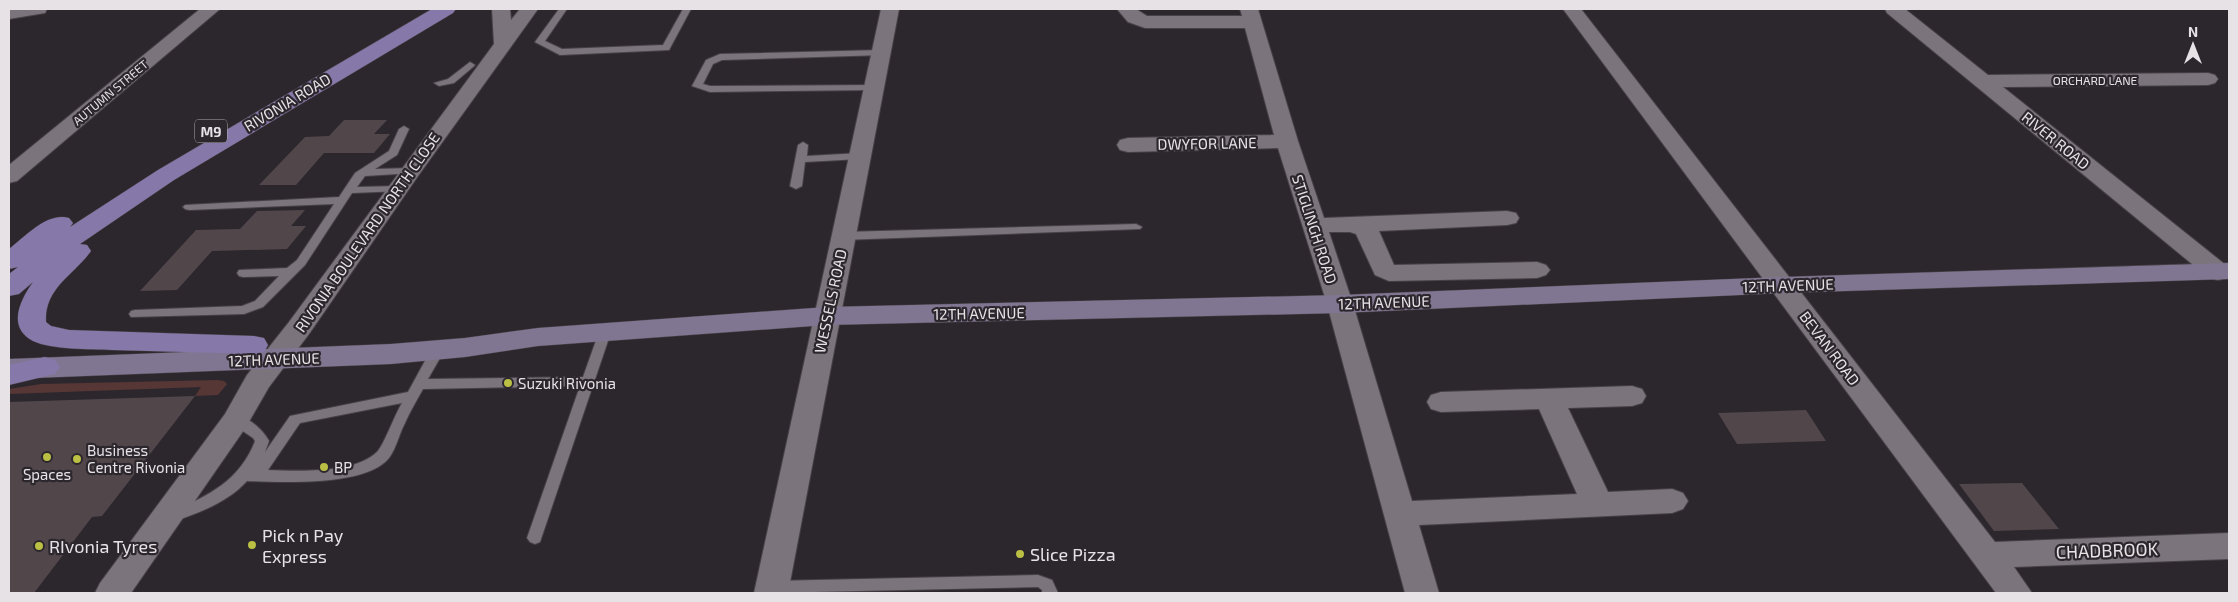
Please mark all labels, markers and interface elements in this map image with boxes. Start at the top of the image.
north arrow [2168,20,2218,70]
text: N [2188,23,2198,40]
street label: AUTUMN STREET [70,57,150,127]
street label: RIVONIA ROAD [241,69,334,135]
street label: ORCHARD LANE [2053,73,2138,87]
street label: RIVER ROAD [2019,107,2094,173]
road number: M9 [195,120,227,142]
street label: RIVONIA BOULEVARD NORTH CLOSE [291,129,443,335]
street label: DWYFOR LANE [1157,133,1257,153]
street label: STIGLINGH ROAD [1289,172,1341,286]
street label: WESSELS ROAD [810,247,850,355]
street label: 12TH AVENUE [1742,274,1834,296]
street label: 12TH AVENUE [1338,291,1430,313]
street label: 12TH AVENUE [933,303,1025,323]
street label: BEVAN ROAD [1796,307,1864,389]
street label: 12TH AVENUE [228,348,320,370]
place label: Suzuki Rivonia [518,374,616,392]
marker: Suzuki Rivonia [502,377,514,389]
place label: Business Centre Rivonia [87,441,185,476]
marker: Spaces [41,451,53,463]
marker: Business Centre Rivonia [71,453,83,465]
place label: BP [334,458,352,476]
marker: BP [318,461,330,473]
place label: Spaces [23,465,71,483]
place label: Pick n Pay Express [262,524,344,567]
place label: RIvonia Tyres [49,535,157,557]
street label: CHADBROOK [2055,537,2159,563]
marker: Pick n Pay Express [246,539,258,551]
marker: RIvonia Tyres [33,540,45,552]
place label: Slice Pizza [1030,543,1116,565]
marker: Slice Pizza [1014,548,1026,560]

